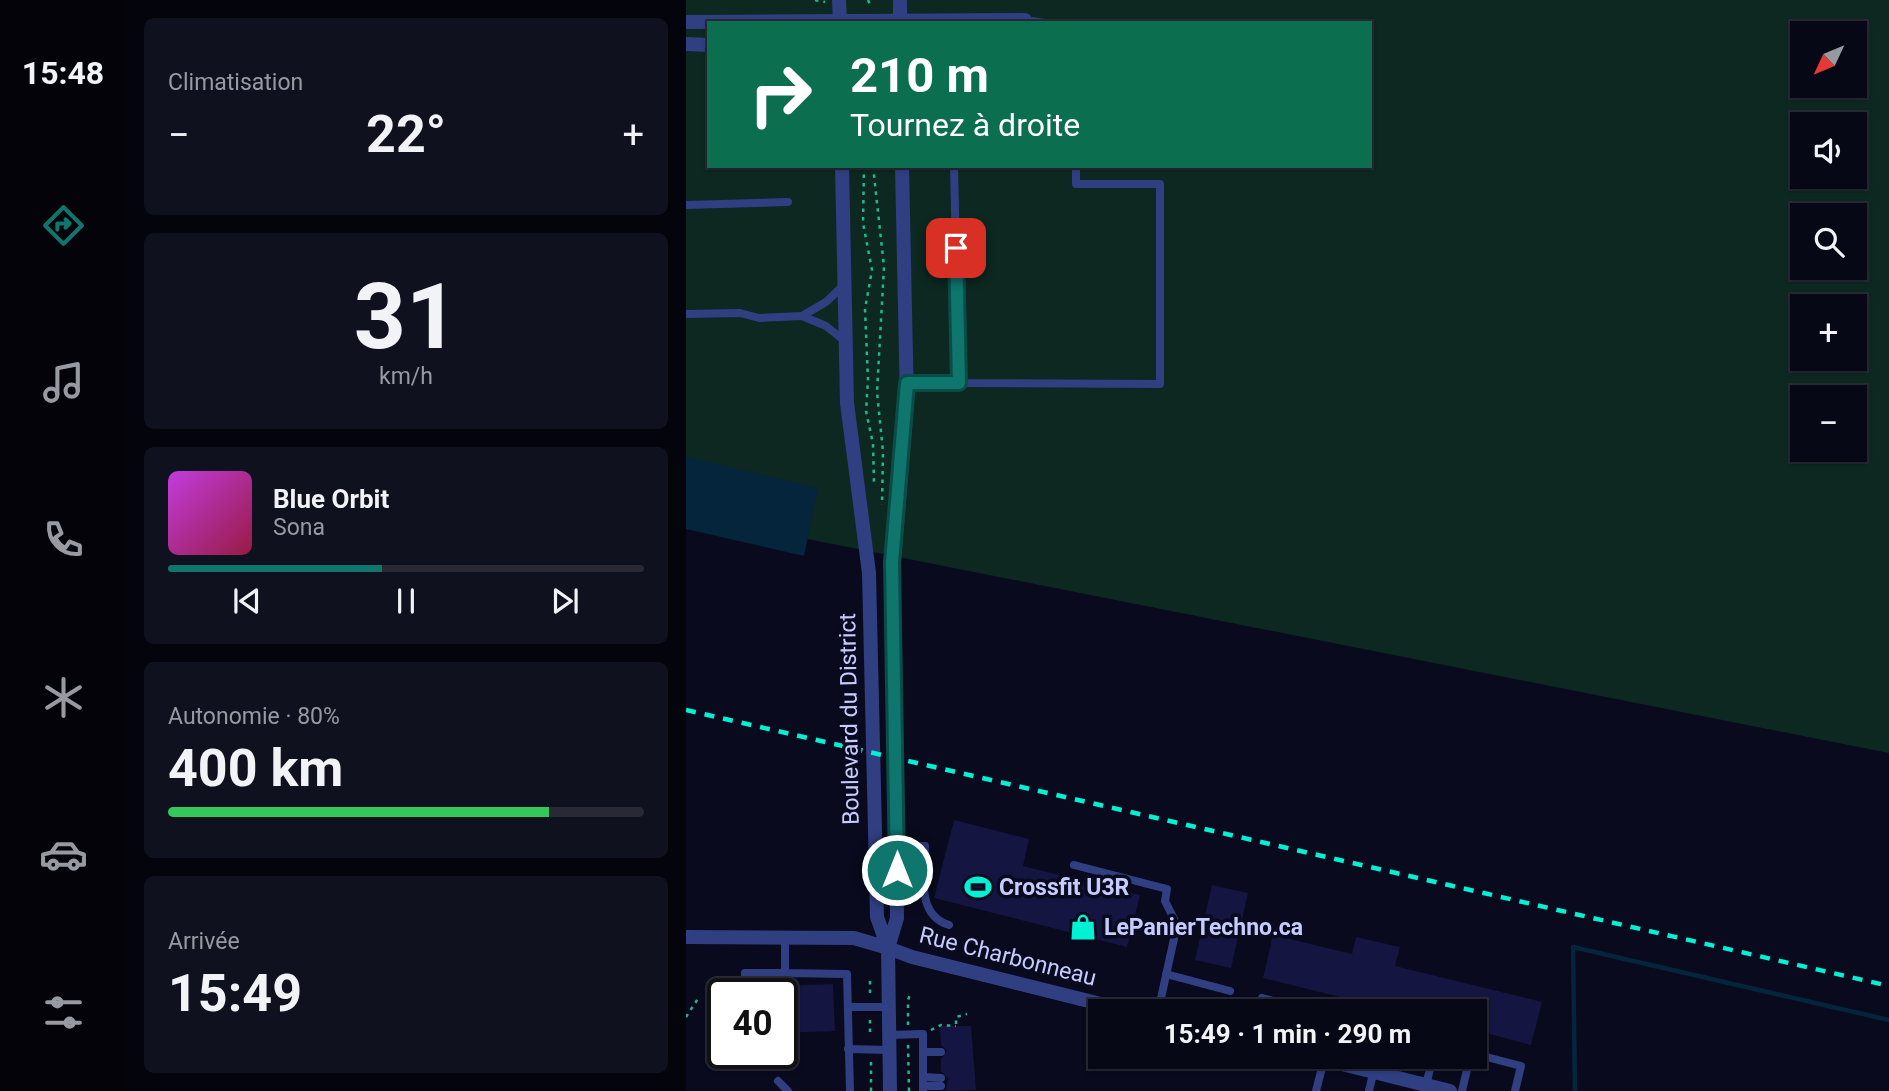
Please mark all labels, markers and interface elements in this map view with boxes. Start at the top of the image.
north arrow [1790,21,1867,98]
map controls [1790,21,1867,462]
text: 210 m [850,47,989,104]
icon: right [735,49,826,140]
text: 15:48 [22,54,104,92]
text: Climatisation [168,69,303,96]
text: 22° [366,104,446,165]
text: Tournez à droite [850,106,1080,144]
button: sound [1790,112,1867,189]
text: − [168,113,190,157]
text: + [622,113,644,157]
icon: directions [39,201,88,250]
button: search [1790,203,1867,280]
pin [926,218,986,278]
icon: arrive [937,229,975,267]
text: 31 [354,264,458,370]
button: + [1790,294,1867,371]
icon: music [39,358,88,407]
text: km/h [379,363,433,390]
button: − [1790,385,1867,462]
text: Blue Orbit [273,484,389,514]
text: Sona [273,514,325,541]
icon: phone [39,515,88,564]
icon: previous [228,582,266,620]
icon: pause [387,582,425,620]
icon: next [546,582,584,620]
street label: Boulevard du District [834,613,865,825]
icon: climate [39,673,88,722]
text: Autonomie · 80% [168,703,340,730]
text: 400 km [168,738,343,799]
icon: car [39,830,88,879]
position arrow [860,833,934,907]
sports icon: Crossfit U3R [963,872,993,902]
place label: Crossfit U3R [999,874,1130,901]
shop icon: LePanierTechno.ca [1068,912,1098,942]
place label: LePanierTechno.ca [1104,914,1303,941]
street label: Rue Charbonneau [917,921,1099,992]
text: Arrivée [168,928,240,955]
text: 15:49 [168,963,302,1024]
speed limit sign: 40 [707,978,798,1069]
icon: filters [39,988,88,1037]
text: 15:49 · 1 min · 290 m [1164,1019,1411,1049]

